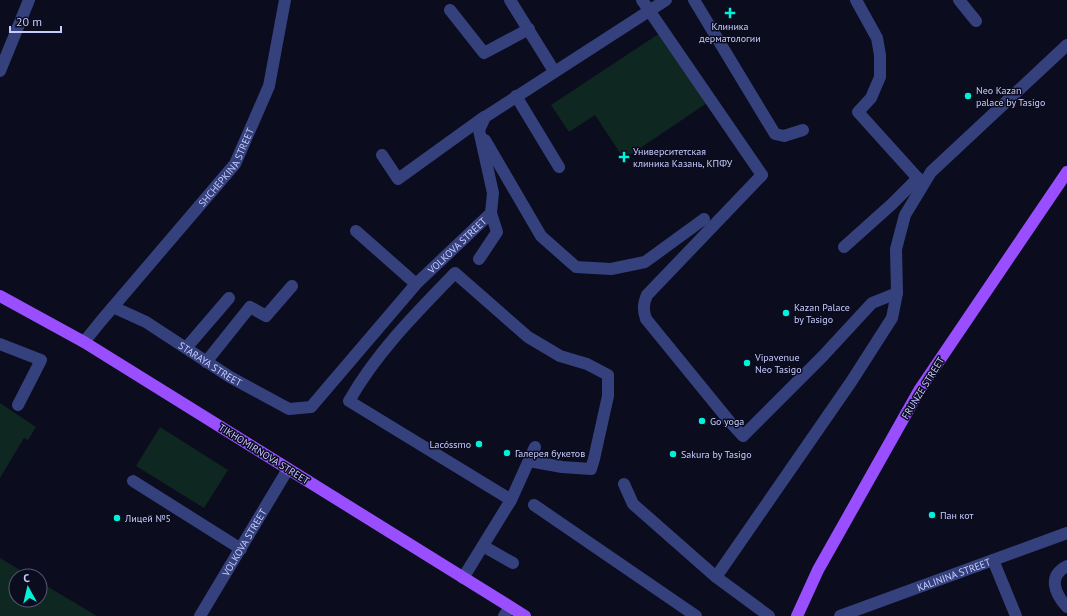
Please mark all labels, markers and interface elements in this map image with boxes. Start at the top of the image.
marker: Клиника дерматологии [724,7,736,19]
scale bar [10,8,61,34]
text: 20 m [16,14,42,29]
place label: Клиника дерматологии [699,20,761,45]
place label: Neo Kazan palace by Tasigo [976,84,1045,109]
marker: Neo Kazan palace by Tasigo [963,91,973,101]
street label: SHCHEPKINA STREET [195,125,257,209]
place label: Университетская клиника Казань, КПФУ [633,145,733,170]
marker: Университетская клиника Казань, КПФУ [618,151,630,163]
street label: VOLKOVA STREET [424,214,489,277]
place label: Kazan Palace by Tasigo [794,301,850,326]
marker: Kazan Palace by Tasigo [781,308,791,318]
street label: STARAYA STREET [176,339,245,389]
place label: Vipavenue Neo Tasigo [754,351,802,376]
street label: FRUNZE STREET [899,354,948,422]
marker: Vipavenue Neo Tasigo [742,358,752,368]
place label: Go yoga [710,415,744,428]
marker: Go yoga [697,416,707,426]
street label: TIKHOMIRNOVA STREET [216,421,312,487]
place label: Lacóssmo [430,438,471,451]
marker: Lacóssmo [474,439,484,449]
place label: Галерея букетов [515,447,585,460]
marker: Галерея букетов [502,448,512,458]
place label: Sakura by Tasigo [681,448,752,461]
marker: Sakura by Tasigo [668,449,678,459]
street label: VOLKOVA STREET [219,506,270,579]
place label: Пан кот [940,509,973,522]
marker: Пан кот [927,510,937,520]
place label: Лицей №5 [124,512,171,525]
marker: Лицей №5 [112,513,122,523]
street label: KALININA STREET [915,555,993,594]
north arrow [8,568,48,608]
text: С [23,571,31,585]

